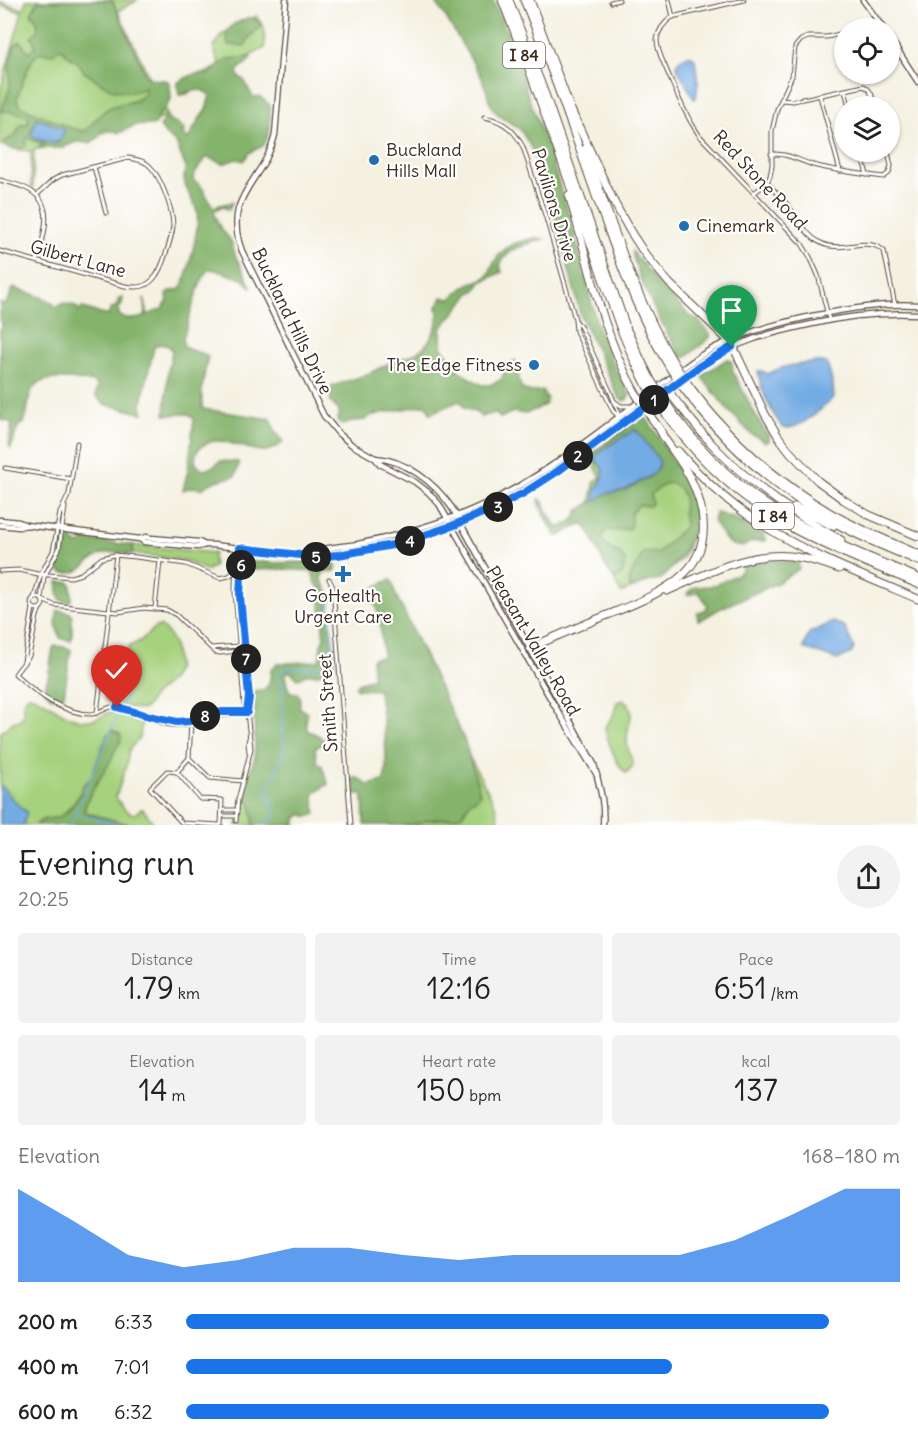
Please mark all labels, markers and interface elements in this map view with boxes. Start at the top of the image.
map controls [834,18,900,162]
button: locate [834,18,900,84]
road number: I 84 [503,42,545,68]
button: layers [834,96,900,162]
street label: Red Stone Road [708,125,813,235]
place label: Buckland Hills Mall [386,138,462,182]
street label: Pavilions Drive [526,146,583,264]
marker: Buckland Hills Mall [367,153,381,167]
place label: Cinemark [696,214,775,237]
marker: Cinemark [677,219,691,233]
street label: Gilbert Lane [28,235,129,282]
street label: Buckland Hills Drive [247,244,338,398]
pin [706,285,757,347]
icon: arrive [715,294,748,327]
place label: The Edge Fitness [386,353,522,376]
marker: The Edge Fitness [527,358,541,372]
pin: 1 [639,385,669,415]
text: 1 [651,390,657,410]
pin: 2 [563,441,593,471]
text: 2 [574,446,582,466]
pin: 3 [483,492,513,522]
text: 3 [493,497,503,517]
road number: I 84 [752,503,794,529]
pin: 4 [395,526,425,556]
text: 4 [405,531,415,551]
pin: 5 [301,542,331,572]
text: 5 [311,547,321,567]
pin: 6 [226,550,256,580]
text: 6 [236,555,246,575]
street label: Pleasant Valley Road [481,562,586,720]
marker: GoHealth Urgent Care [334,565,352,583]
place label: GoHealth Urgent Care [294,584,392,628]
pin: 7 [231,644,261,674]
pin [91,645,142,707]
text: 7 [242,649,250,669]
street label: Smith Street [313,653,342,753]
icon: check [100,654,133,687]
pin: 8 [190,701,220,731]
text: 8 [200,706,210,726]
text: Evening run [18,842,194,884]
button: share [837,845,900,908]
text: 20:25 [18,886,69,911]
text: Distance [131,949,193,969]
text: Time [442,949,476,969]
text: Pace [739,949,773,969]
text: 1.79 [124,969,174,1007]
text: 12:16 [427,969,491,1007]
text: 6:51 [713,969,767,1007]
text: km [174,983,200,1003]
text: /km [767,983,799,1003]
text: Elevation [129,1051,195,1071]
text: Heart rate [422,1051,496,1071]
text: kcal [742,1051,770,1071]
text: 14 [138,1071,168,1109]
text: 150 [417,1071,466,1109]
text: 137 [734,1071,778,1109]
text: m [168,1085,186,1105]
text: bpm [466,1085,501,1105]
text: Elevation [18,1143,100,1168]
text: 168–180 m [803,1143,900,1168]
text: 200 m [18,1309,78,1334]
text: 6:33 [114,1309,153,1334]
text: 400 m [18,1354,78,1379]
text: 7:01 [114,1354,149,1379]
text: 600 m [18,1399,78,1424]
text: 6:32 [114,1399,152,1424]

